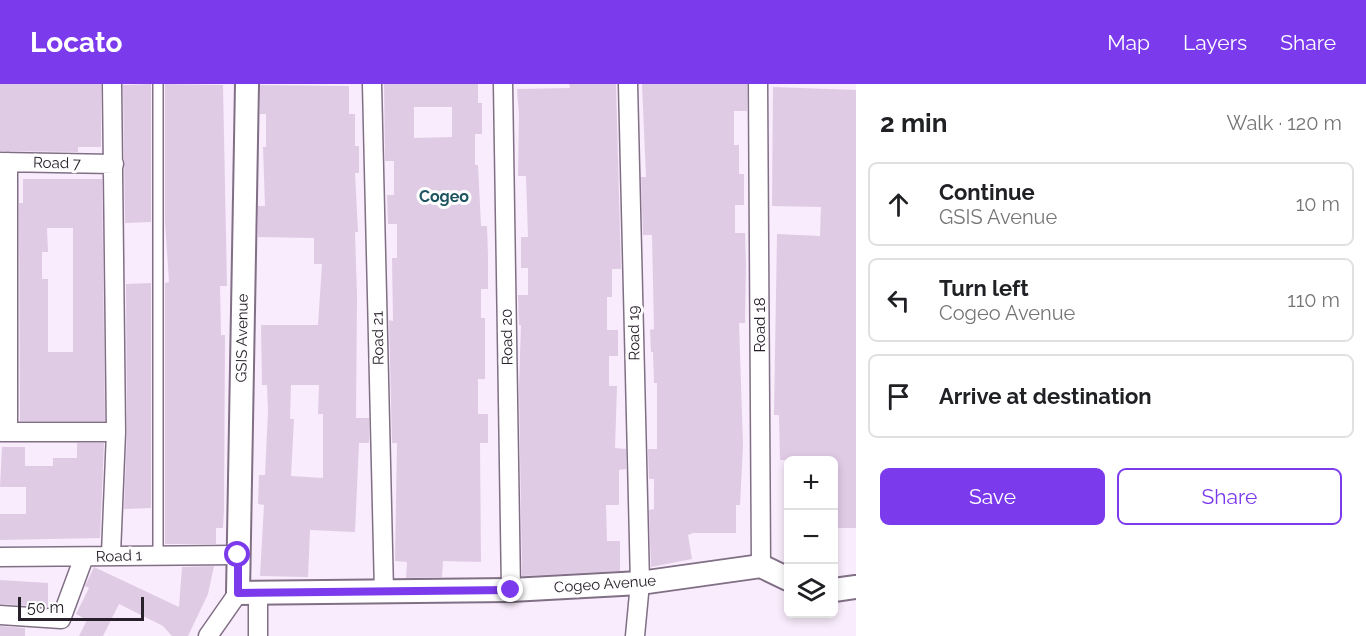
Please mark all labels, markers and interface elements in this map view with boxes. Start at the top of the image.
text: Locato [30,26,122,59]
text: Map [1107,30,1150,55]
text: Layers [1183,30,1247,55]
text: Share [1280,30,1336,55]
text: 2 min [880,108,947,138]
text: Walk · 120 m [1227,111,1342,135]
street label: Road 7 [33,154,81,172]
text: Continue [939,179,1035,205]
district label: Cogeo [419,187,469,206]
icon: ahead [882,188,915,221]
text: 10 m [1296,192,1340,216]
text: GSIS Avenue [939,205,1057,229]
text: Turn left [939,275,1029,301]
icon: left [882,284,915,317]
text: 110 m [1287,288,1340,312]
street label: GSIS Avenue [232,293,252,382]
street label: Road 18 [751,297,769,353]
text: Cogeo Avenue [939,301,1075,325]
street label: Road 19 [625,305,643,361]
street label: Road 20 [498,308,516,366]
street label: Road 21 [369,310,387,365]
icon: arrive [882,380,915,413]
text: Arrive at destination [939,383,1152,409]
map controls [784,456,838,618]
button: + [784,456,838,510]
button: Save [880,468,1105,525]
button: Share [1117,468,1342,525]
button: − [784,510,838,564]
route start [224,541,250,567]
street label: Road 1 [96,546,143,566]
button: layers [784,564,838,618]
street label: Cogeo Avenue [553,571,657,597]
route end [497,576,523,602]
scale bar [18,594,144,622]
text: 50 m [27,598,64,617]

